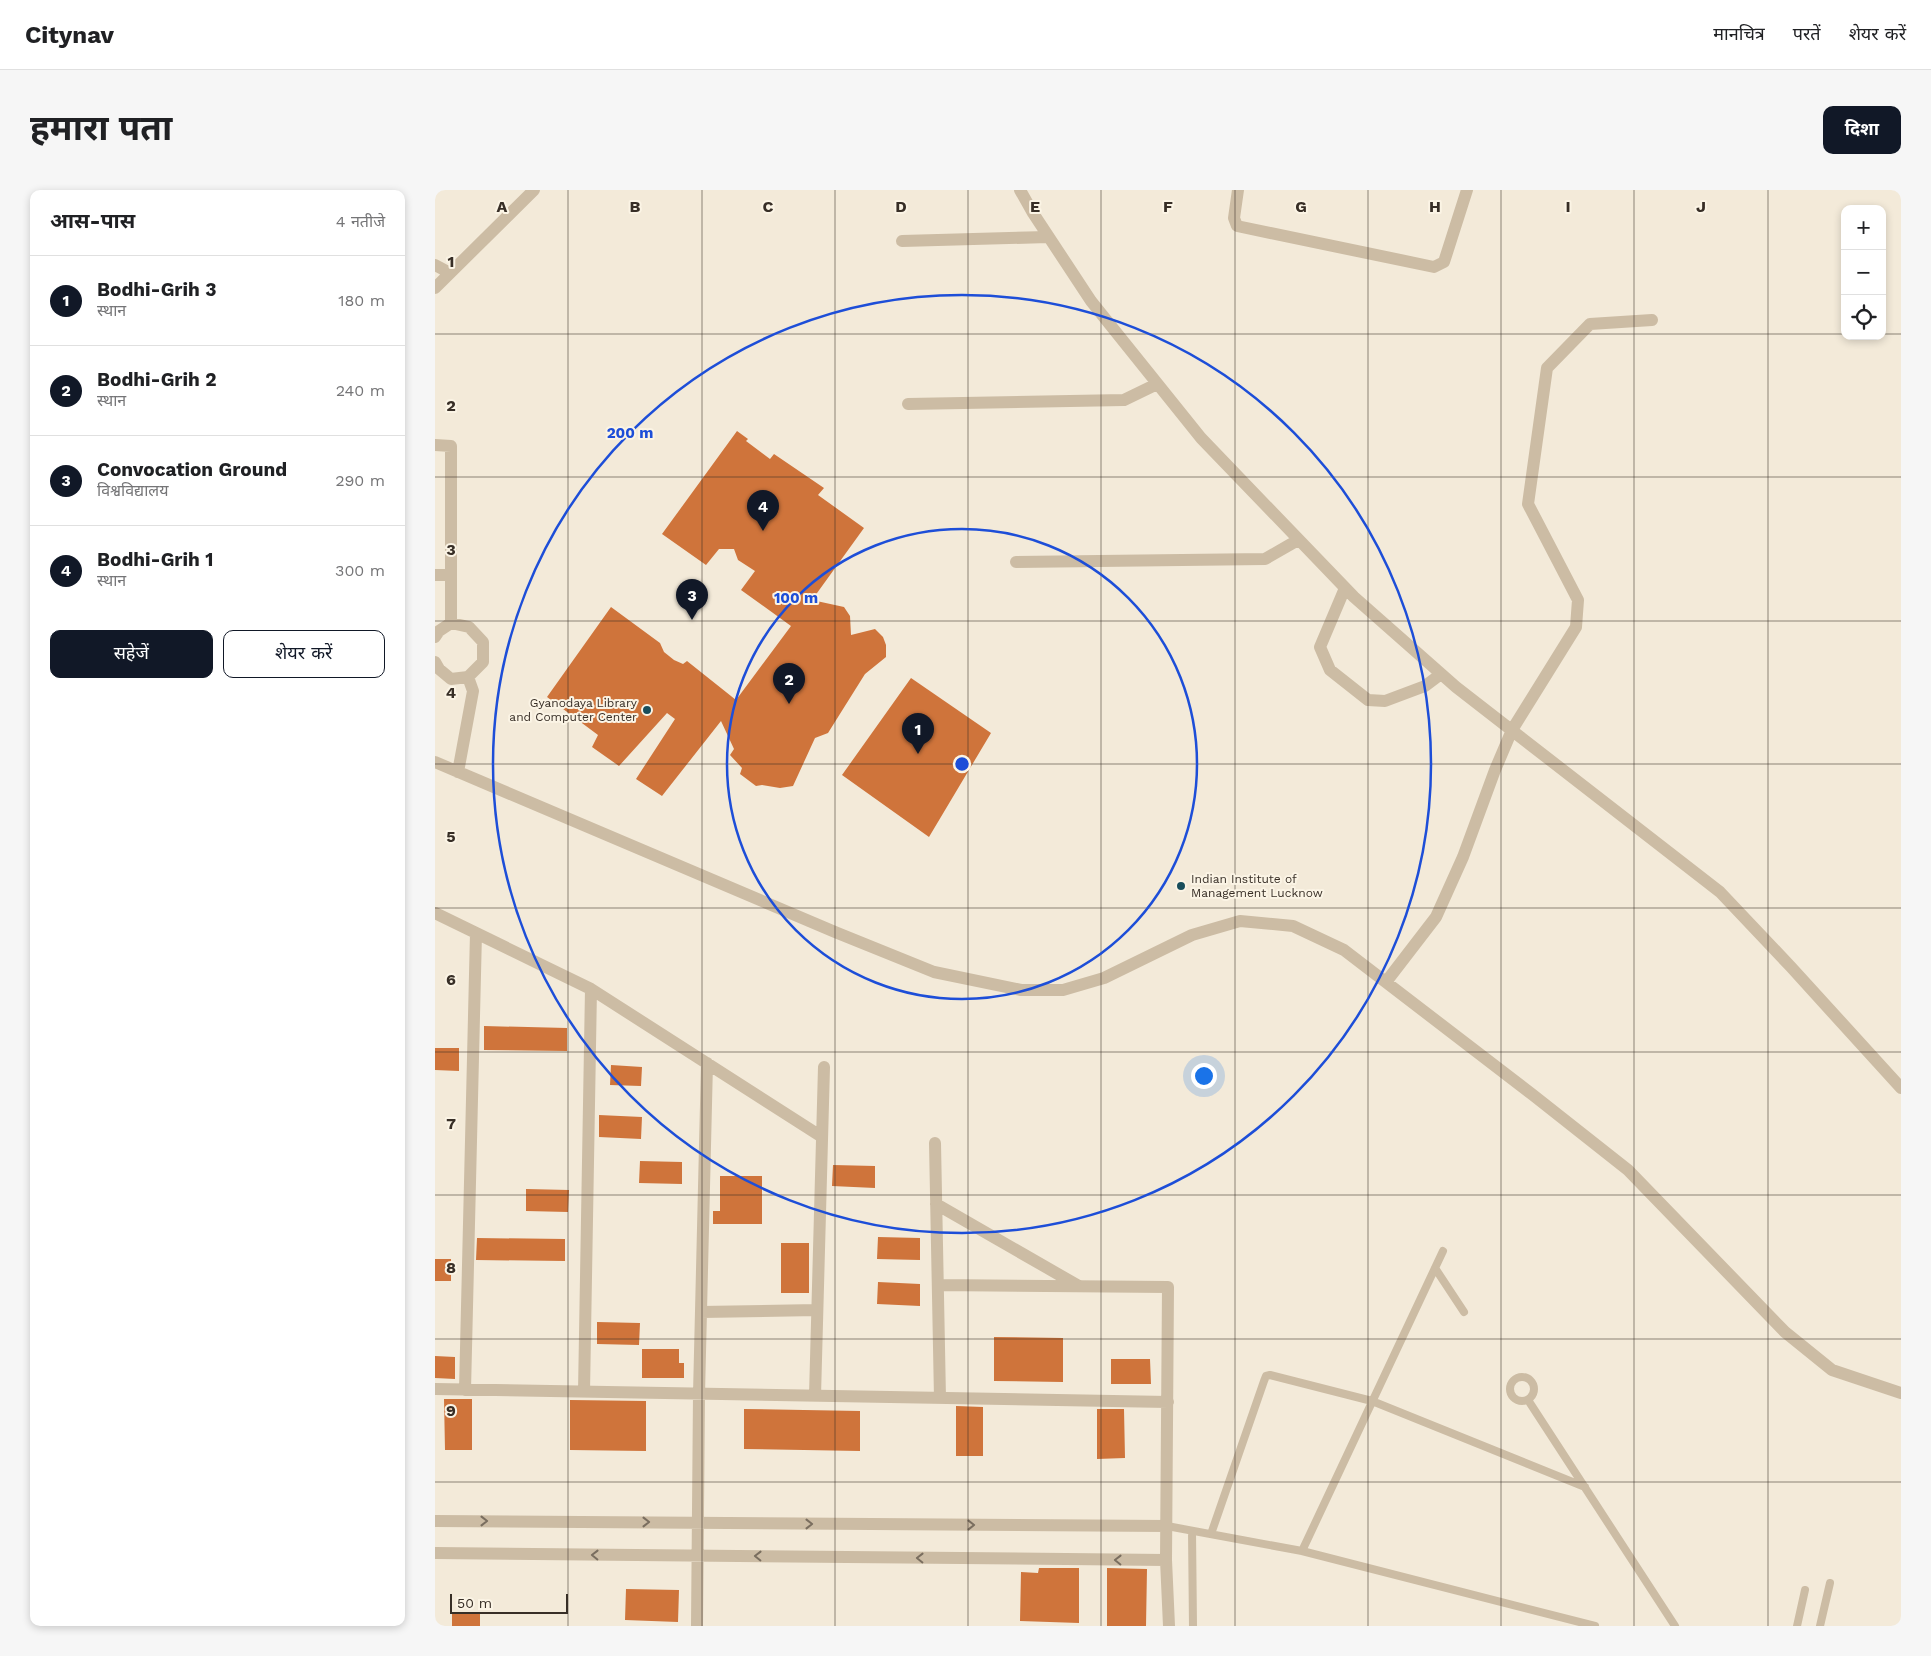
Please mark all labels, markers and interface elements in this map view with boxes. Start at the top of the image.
text: Citynav [25,21,114,49]
text: मानचित्र [1713,23,1765,44]
text: परतें [1793,23,1821,44]
text: शेयर करें [1849,23,1906,44]
button: दिशा [1823,106,1901,154]
text: हमारा पता [30,107,172,149]
text: A [497,197,508,216]
text: B [630,197,641,216]
text: C [763,197,774,216]
text: D [895,197,907,216]
text: E [1030,197,1040,216]
text: F [1163,197,1173,216]
text: G [1295,197,1307,216]
text: H [1429,197,1441,216]
text: I [1565,197,1571,216]
text: J [1696,197,1706,216]
map controls [1841,205,1886,340]
button: + [1841,205,1886,250]
text: आस-पास [50,208,135,233]
text: 4 नतीजे [336,212,385,231]
button: − [1841,250,1886,295]
text: 1 [448,252,454,271]
text: Bodhi-Grih 3 [97,278,217,301]
text: 1 [63,291,69,310]
text: 180 m [338,291,385,310]
button: locate [1841,295,1886,340]
text: स्थान [97,301,126,320]
text: Bodhi-Grih 2 [97,368,217,391]
text: 2 [61,381,71,400]
text: 240 m [336,381,385,400]
text: स्थान [97,391,126,410]
text: 2 [446,396,456,415]
text: 200 m [607,424,653,442]
text: Convocation Ground [97,458,287,481]
text: 3 [61,471,71,490]
text: 290 m [335,471,385,490]
text: विश्वविद्यालय [97,481,168,500]
pin: 4 [747,490,779,531]
text: 3 [446,540,456,559]
text: Bodhi-Grih 1 [97,548,213,571]
text: 4 [61,561,71,580]
text: 300 m [335,561,385,580]
text: स्थान [97,571,126,590]
pin: 3 [676,579,708,620]
text: 100 m [774,589,818,607]
button: सहेजें [50,630,213,678]
button: शेयर करें [223,630,385,678]
pin: 2 [773,663,805,704]
text: 4 [446,683,456,702]
place label: Gyanodaya Library and Computer Center [509,696,638,724]
marker: Gyanodaya Library and Computer Center [641,704,653,716]
pin: 1 [902,713,934,754]
centre of rings [953,755,971,773]
text: 5 [446,827,456,846]
place label: Indian Institute of Management Lucknow [1191,872,1323,900]
marker: Indian Institute of Management Lucknow [1175,880,1187,892]
text: 6 [446,970,456,989]
your location [1191,1063,1217,1089]
text: 7 [446,1114,456,1133]
text: 8 [446,1258,456,1277]
text: 9 [446,1401,456,1420]
one-way arrow [480,1516,488,1526]
one-way arrow [642,1517,650,1528]
one-way arrow [805,1519,813,1529]
one-way arrow [968,1520,975,1530]
one-way arrow [591,1550,598,1560]
one-way arrow [753,1551,761,1561]
one-way arrow [916,1553,924,1563]
one-way arrow [1113,1555,1121,1565]
scale bar [450,1591,567,1614]
text: 50 m [457,1595,492,1611]

